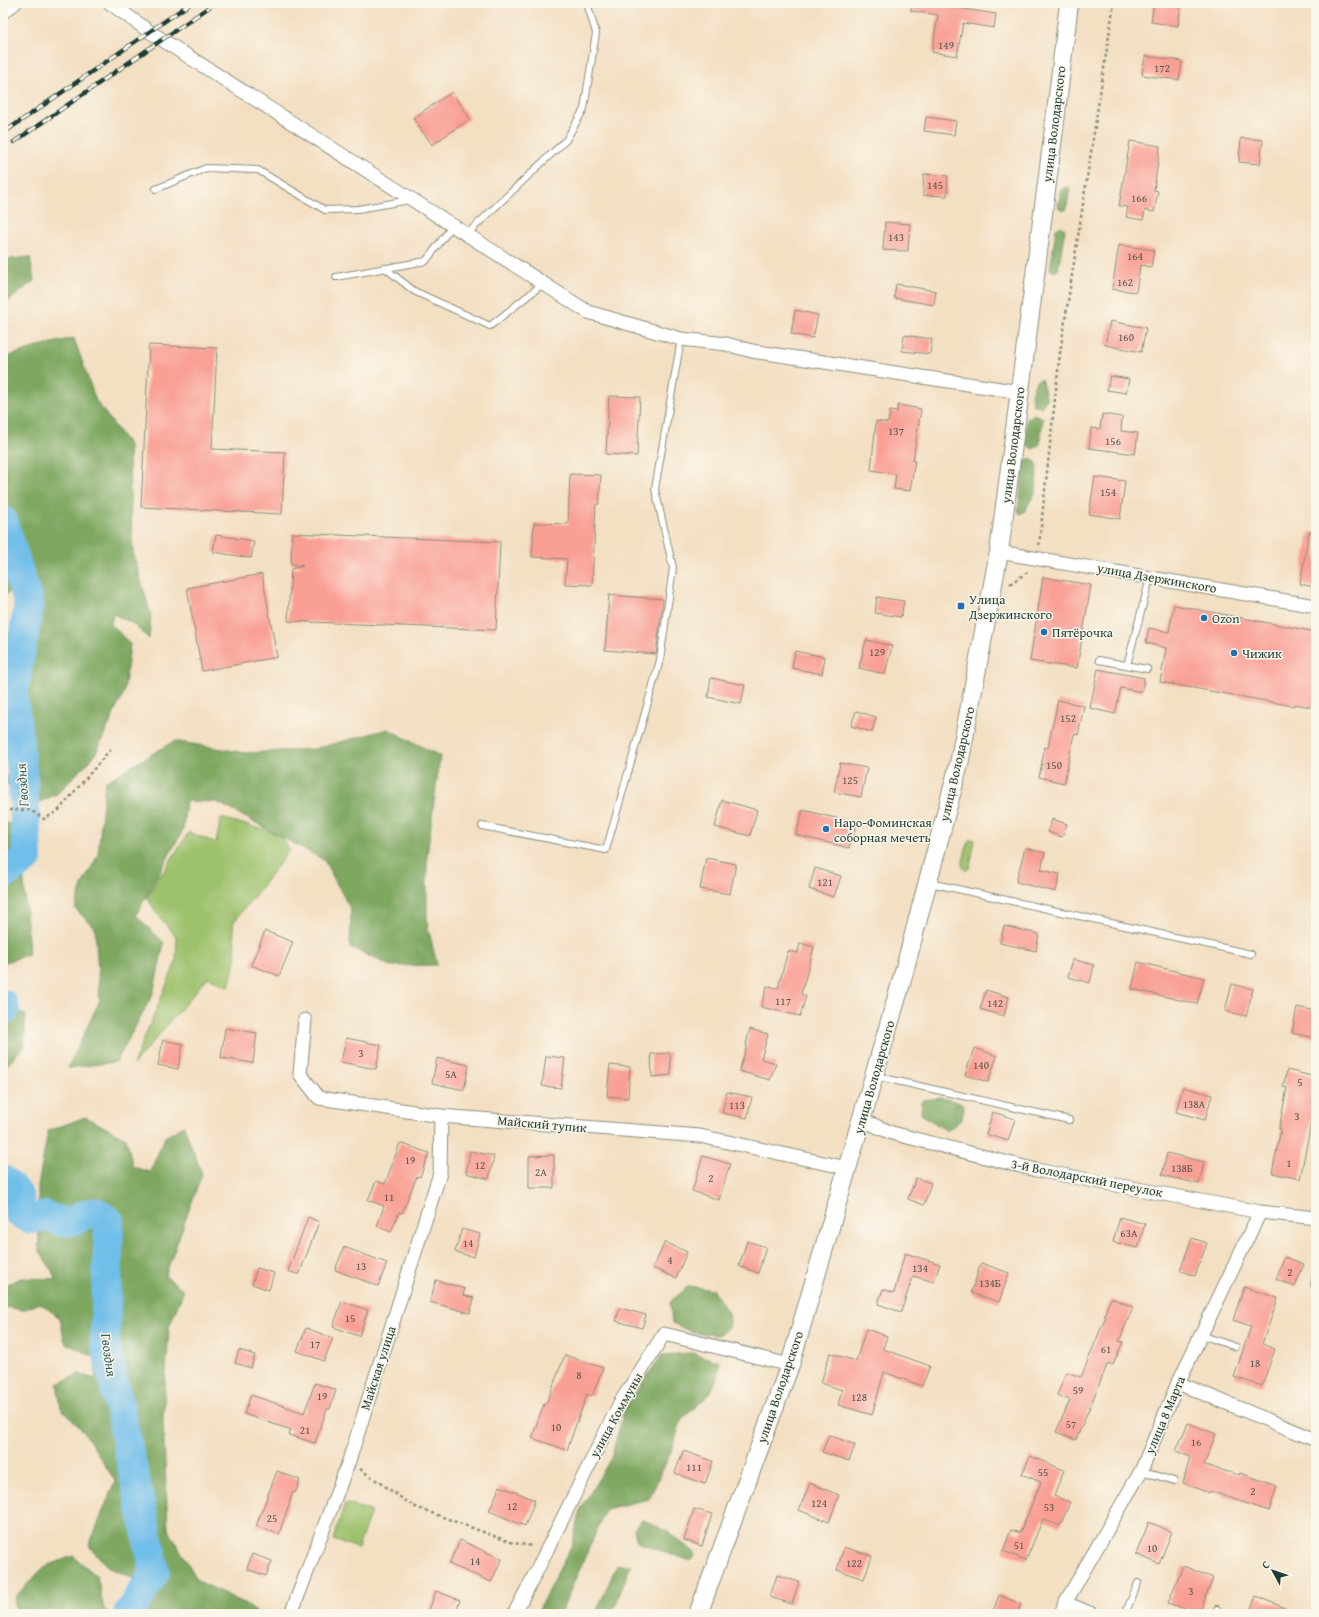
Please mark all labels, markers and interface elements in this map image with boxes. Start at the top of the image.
house number: 149 [938,37,954,53]
house number: 172 [1154,60,1170,76]
street label: улица Володарского [1037,64,1071,184]
house number: 145 [927,177,943,193]
house number: 166 [1131,190,1147,206]
house number: 143 [888,229,904,245]
house number: 164 [1127,248,1143,264]
house number: 162 [1117,274,1133,290]
house number: 160 [1118,329,1134,345]
street label: улица Володарского [996,385,1030,505]
house number: 137 [888,423,904,439]
house number: 156 [1105,433,1121,449]
house number: 154 [1100,484,1116,500]
street label: улица Дзержинского [1095,558,1219,598]
place label: Улица Дзержинского [968,590,1053,624]
marker: Улица Дзержинского [956,601,966,611]
place label: Ozon [1212,609,1240,628]
marker: Ozon [1199,613,1209,623]
place label: Пятёрочка [1052,623,1114,642]
marker: Пятёрочка [1039,627,1049,637]
house number: 129 [869,644,885,660]
place label: Чижик [1242,644,1282,663]
marker: Чижик [1229,648,1239,658]
street label: улица Володарского [934,704,980,824]
house number: 152 [1060,710,1076,726]
house number: 150 [1046,757,1062,773]
water label: Гвоздня [10,762,34,808]
house number: 125 [842,772,858,788]
place label: Наро-Фоминская соборная мечеть [834,813,932,847]
marker: Наро-Фоминская соборная мечеть [821,824,831,834]
house number: 121 [817,874,833,890]
house number: 117 [775,993,791,1009]
house number: 142 [987,995,1003,1011]
street label: улица Володарского [848,1018,899,1137]
house number: 3 [358,1045,364,1061]
house number: 140 [973,1057,989,1073]
house number: 5А [445,1066,457,1082]
house number: 5 [1297,1074,1303,1090]
house number: 138А [1183,1096,1206,1112]
house number: 113 [729,1097,745,1113]
house number: 3 [1294,1108,1300,1124]
street label: Майский тупик [496,1111,588,1137]
house number: 19 [405,1152,415,1168]
street label: 3-й Володарский переулок [1010,1154,1165,1202]
house number: 1 [1286,1155,1292,1171]
house number: 12 [475,1157,485,1173]
house number: 138Б [1171,1160,1193,1176]
house number: 2А [535,1164,547,1180]
house number: 2 [708,1170,714,1186]
house number: 11 [384,1189,394,1205]
house number: 63А [1120,1225,1138,1241]
house number: 14 [463,1235,473,1251]
house number: 4 [667,1252,673,1268]
house number: 13 [356,1258,366,1274]
house number: 134 [912,1260,928,1276]
house number: 2 [1287,1264,1293,1280]
house number: 134Б [979,1275,1001,1291]
house number: 15 [345,1310,355,1326]
street label: Майская улица [355,1323,401,1413]
street label: улица Володарского [752,1328,808,1447]
water label: Гвоздня [96,1331,122,1378]
house number: 17 [310,1336,320,1352]
house number: 61 [1101,1341,1111,1357]
house number: 18 [1250,1355,1260,1371]
house number: 8 [576,1367,582,1383]
street label: улица Коммуны [584,1369,647,1462]
street label: улица 8 Марта [1140,1372,1190,1458]
house number: 59 [1073,1382,1083,1398]
house number: 19 [317,1388,327,1404]
house number: 128 [851,1389,867,1405]
house number: 57 [1066,1416,1076,1432]
house number: 10 [551,1419,561,1435]
house number: 21 [300,1422,310,1438]
house number: 16 [1191,1434,1201,1450]
house number: 111 [686,1459,702,1475]
house number: 55 [1038,1464,1048,1480]
house number: 2 [1250,1483,1256,1499]
house number: 124 [811,1495,827,1511]
house number: 12 [507,1498,517,1514]
house number: 53 [1044,1499,1054,1515]
house number: 25 [267,1510,277,1526]
house number: 51 [1014,1537,1024,1553]
house number: 10 [1147,1540,1157,1556]
north arrow [1253,1551,1293,1591]
house number: 14 [470,1553,480,1569]
house number: 122 [846,1555,862,1571]
text: С [1257,1557,1273,1572]
house number: 3 [1188,1583,1194,1599]

